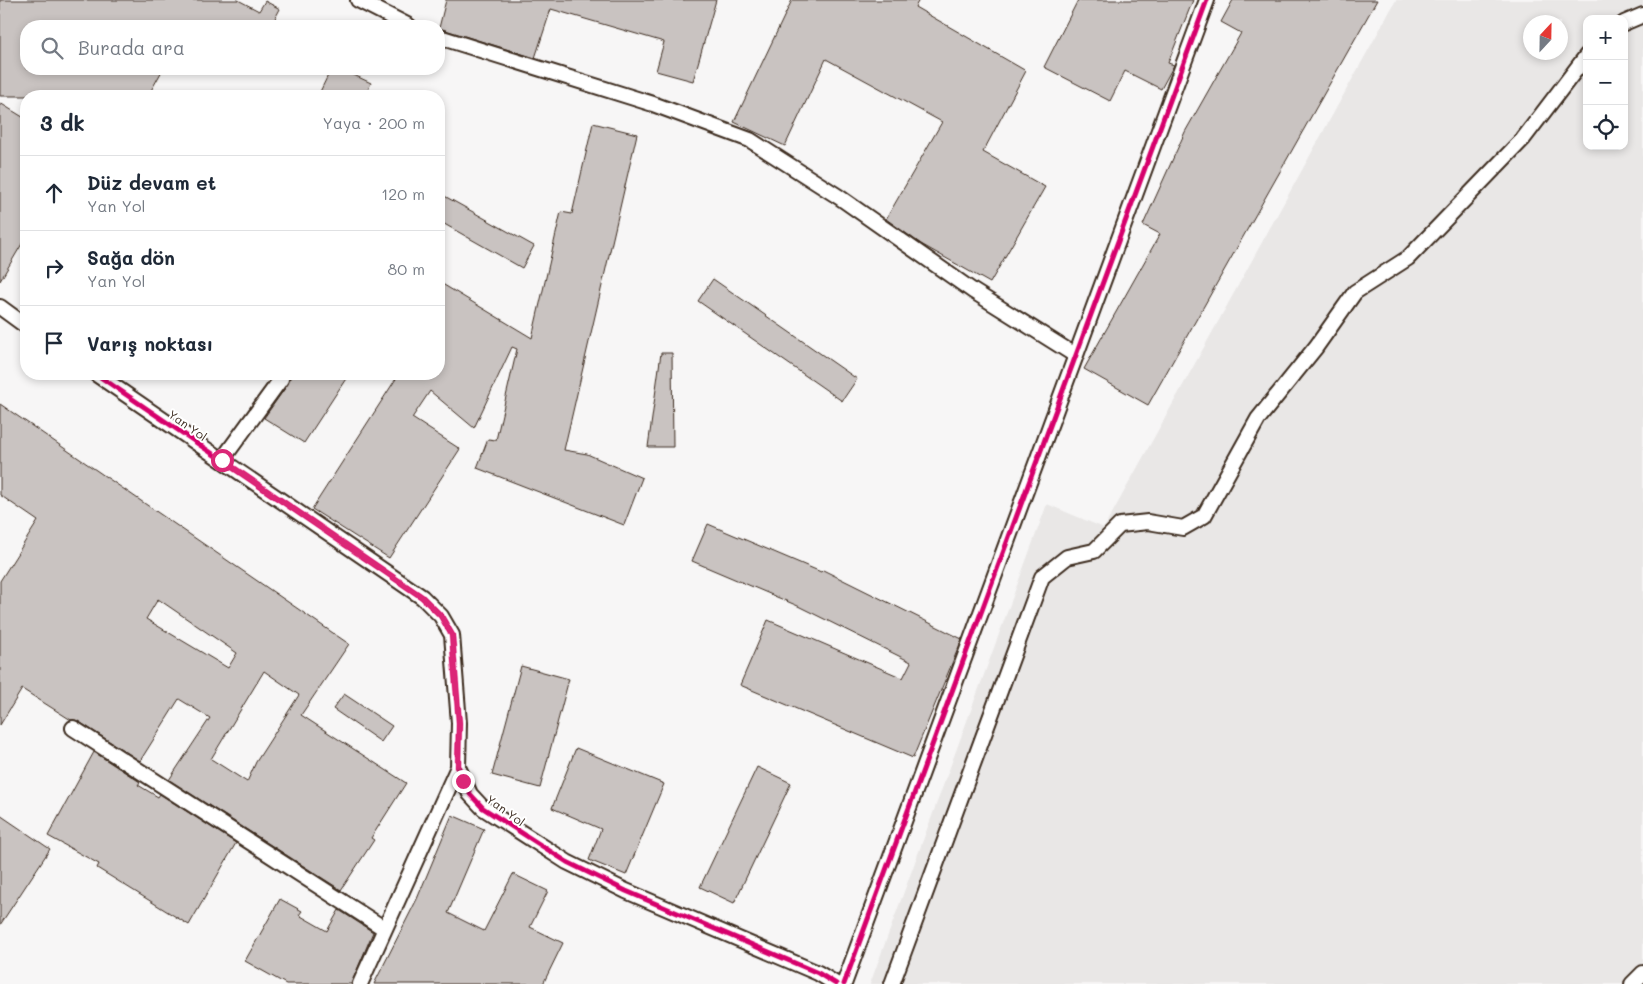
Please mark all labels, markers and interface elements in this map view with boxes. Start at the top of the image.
north arrow [1523,15,1568,60]
map controls [1583,15,1628,150]
button: + [1583,15,1628,60]
search box [20,20,445,75]
icon: search [38,34,66,62]
text: Burada ara [78,35,185,60]
button: − [1583,60,1628,105]
button: locate [1583,105,1628,150]
text: 3 dk [40,109,85,136]
text: Yaya · 200 m [322,112,425,133]
text: Düz devam et [87,170,216,195]
icon: ahead [40,179,68,207]
text: 120 m [381,183,425,204]
text: Yan Yol [87,195,145,216]
text: Sağa dön [87,245,175,270]
icon: right [40,254,68,282]
text: 80 m [388,258,425,279]
text: Yan Yol [87,270,145,291]
icon: arrive [40,329,68,357]
text: Varış noktası [87,331,213,356]
street label: Yan Yol [165,406,211,444]
route start [211,449,234,472]
route end [452,770,475,793]
street label: Yan Yol [484,791,528,829]

